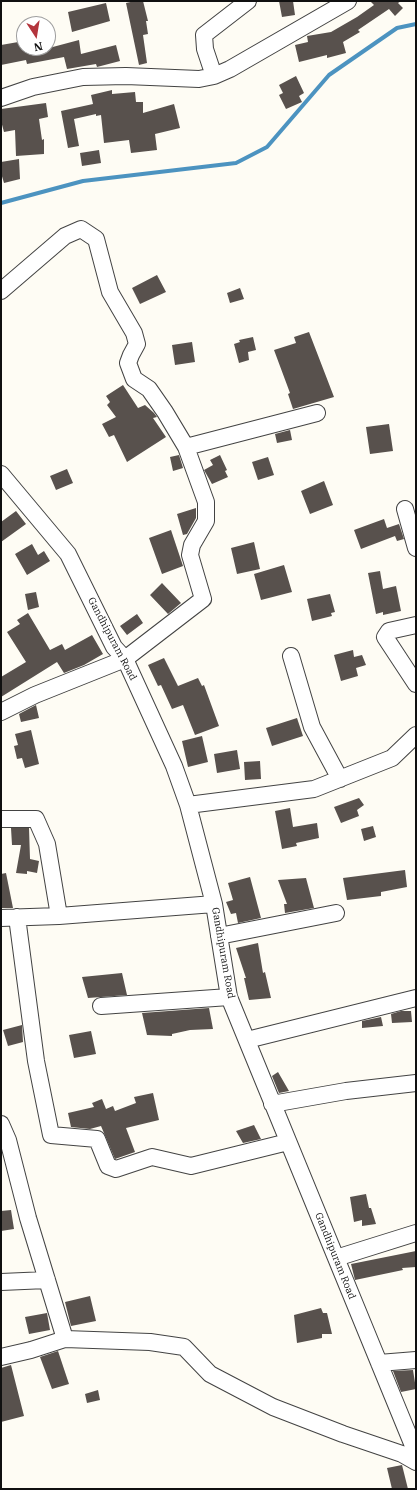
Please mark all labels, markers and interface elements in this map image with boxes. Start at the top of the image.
north arrow [16,16,56,56]
text: N [33,39,44,55]
street label: Gandhipuram Road [85,595,139,683]
street label: Gandhipuram Road [209,906,237,1000]
street label: Gandhipuram Road [312,1211,358,1301]

